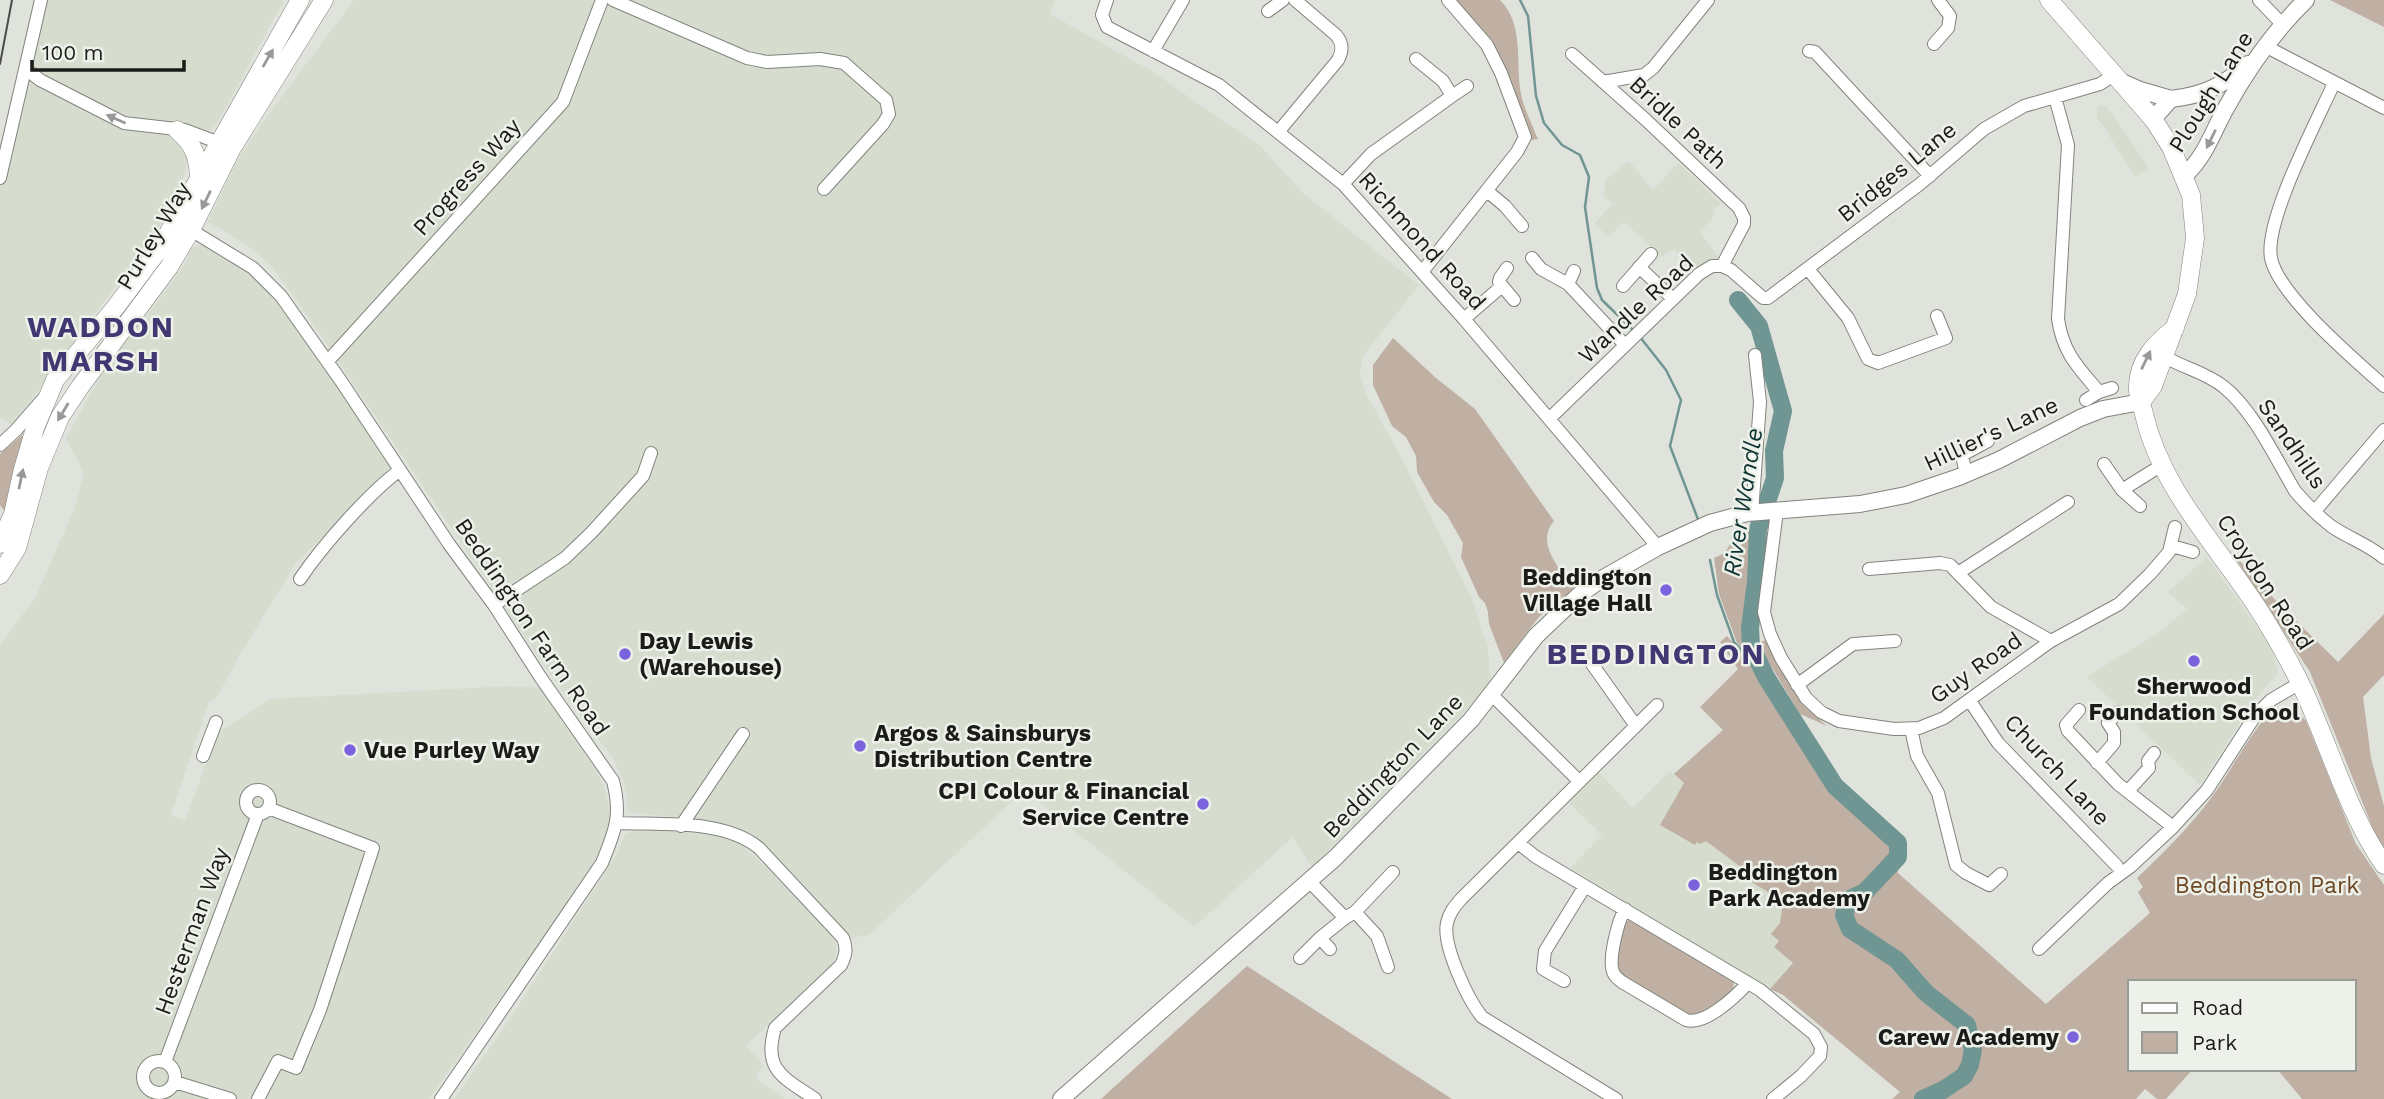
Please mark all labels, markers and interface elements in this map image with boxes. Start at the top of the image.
street label: Plough Lane [2163,26,2259,158]
scale bar [32,28,184,72]
text: 100 m [42,40,104,65]
one-way arrow [262,48,274,68]
street label: Bridle Path [1624,71,1732,175]
one-way arrow [106,113,126,125]
street label: Progress Way [407,113,527,241]
street label: Bridges Lane [1832,116,1962,228]
one-way arrow [2205,129,2216,149]
street label: Richmond Road [1353,166,1491,316]
street label: Purley Way [111,177,197,295]
one-way arrow [201,190,212,210]
street label: Wandle Road [1573,249,1699,369]
district label: WADDON MARSH [27,309,175,378]
one-way arrow [2140,350,2152,370]
street label: Hillier's Lane [1920,391,2062,477]
street label: Sandhills [2252,394,2332,494]
one-way arrow [57,402,70,421]
water label: River Wandle [1717,426,1769,578]
one-way arrow [15,468,26,490]
street label: Croydon Road [2211,509,2319,655]
street label: Beddington Farm Road [449,513,615,741]
place label: Beddington Village Hall [1522,564,1652,617]
marker: Beddington Village Hall [1658,582,1674,598]
street label: Guy Road [1925,627,2027,709]
place label: Day Lewis (Warehouse) [639,628,782,681]
district label: BEDDINGTON [1546,636,1766,671]
marker: Day Lewis (Warehouse) [617,646,633,662]
marker: Sherwood Foundation School [2186,653,2202,669]
place label: Sherwood Foundation School [2088,673,2300,726]
street label: Beddington Lane [1317,688,1469,844]
street label: Church Lane [1999,709,2115,831]
place label: Argos & Sainsburys Distribution Centre [874,720,1092,773]
place label: Vue Purley Way [364,737,539,764]
marker: Argos & Sainsburys Distribution Centre [852,738,868,754]
marker: Vue Purley Way [342,742,358,758]
place label: CPI Colour & Financial Service Centre [938,778,1189,831]
marker: CPI Colour & Financial Service Centre [1195,796,1211,812]
street label: Hesterman Way [149,843,235,1018]
place label: Beddington Park Academy [1708,859,1870,912]
park label: Beddington Park [2175,872,2359,899]
marker: Beddington Park Academy [1686,877,1702,893]
legend [2128,980,2356,1071]
text: Road [2192,995,2243,1020]
place label: Carew Academy [1878,1024,2059,1051]
marker: Carew Academy [2065,1029,2081,1045]
text: Park [2192,1030,2237,1055]

